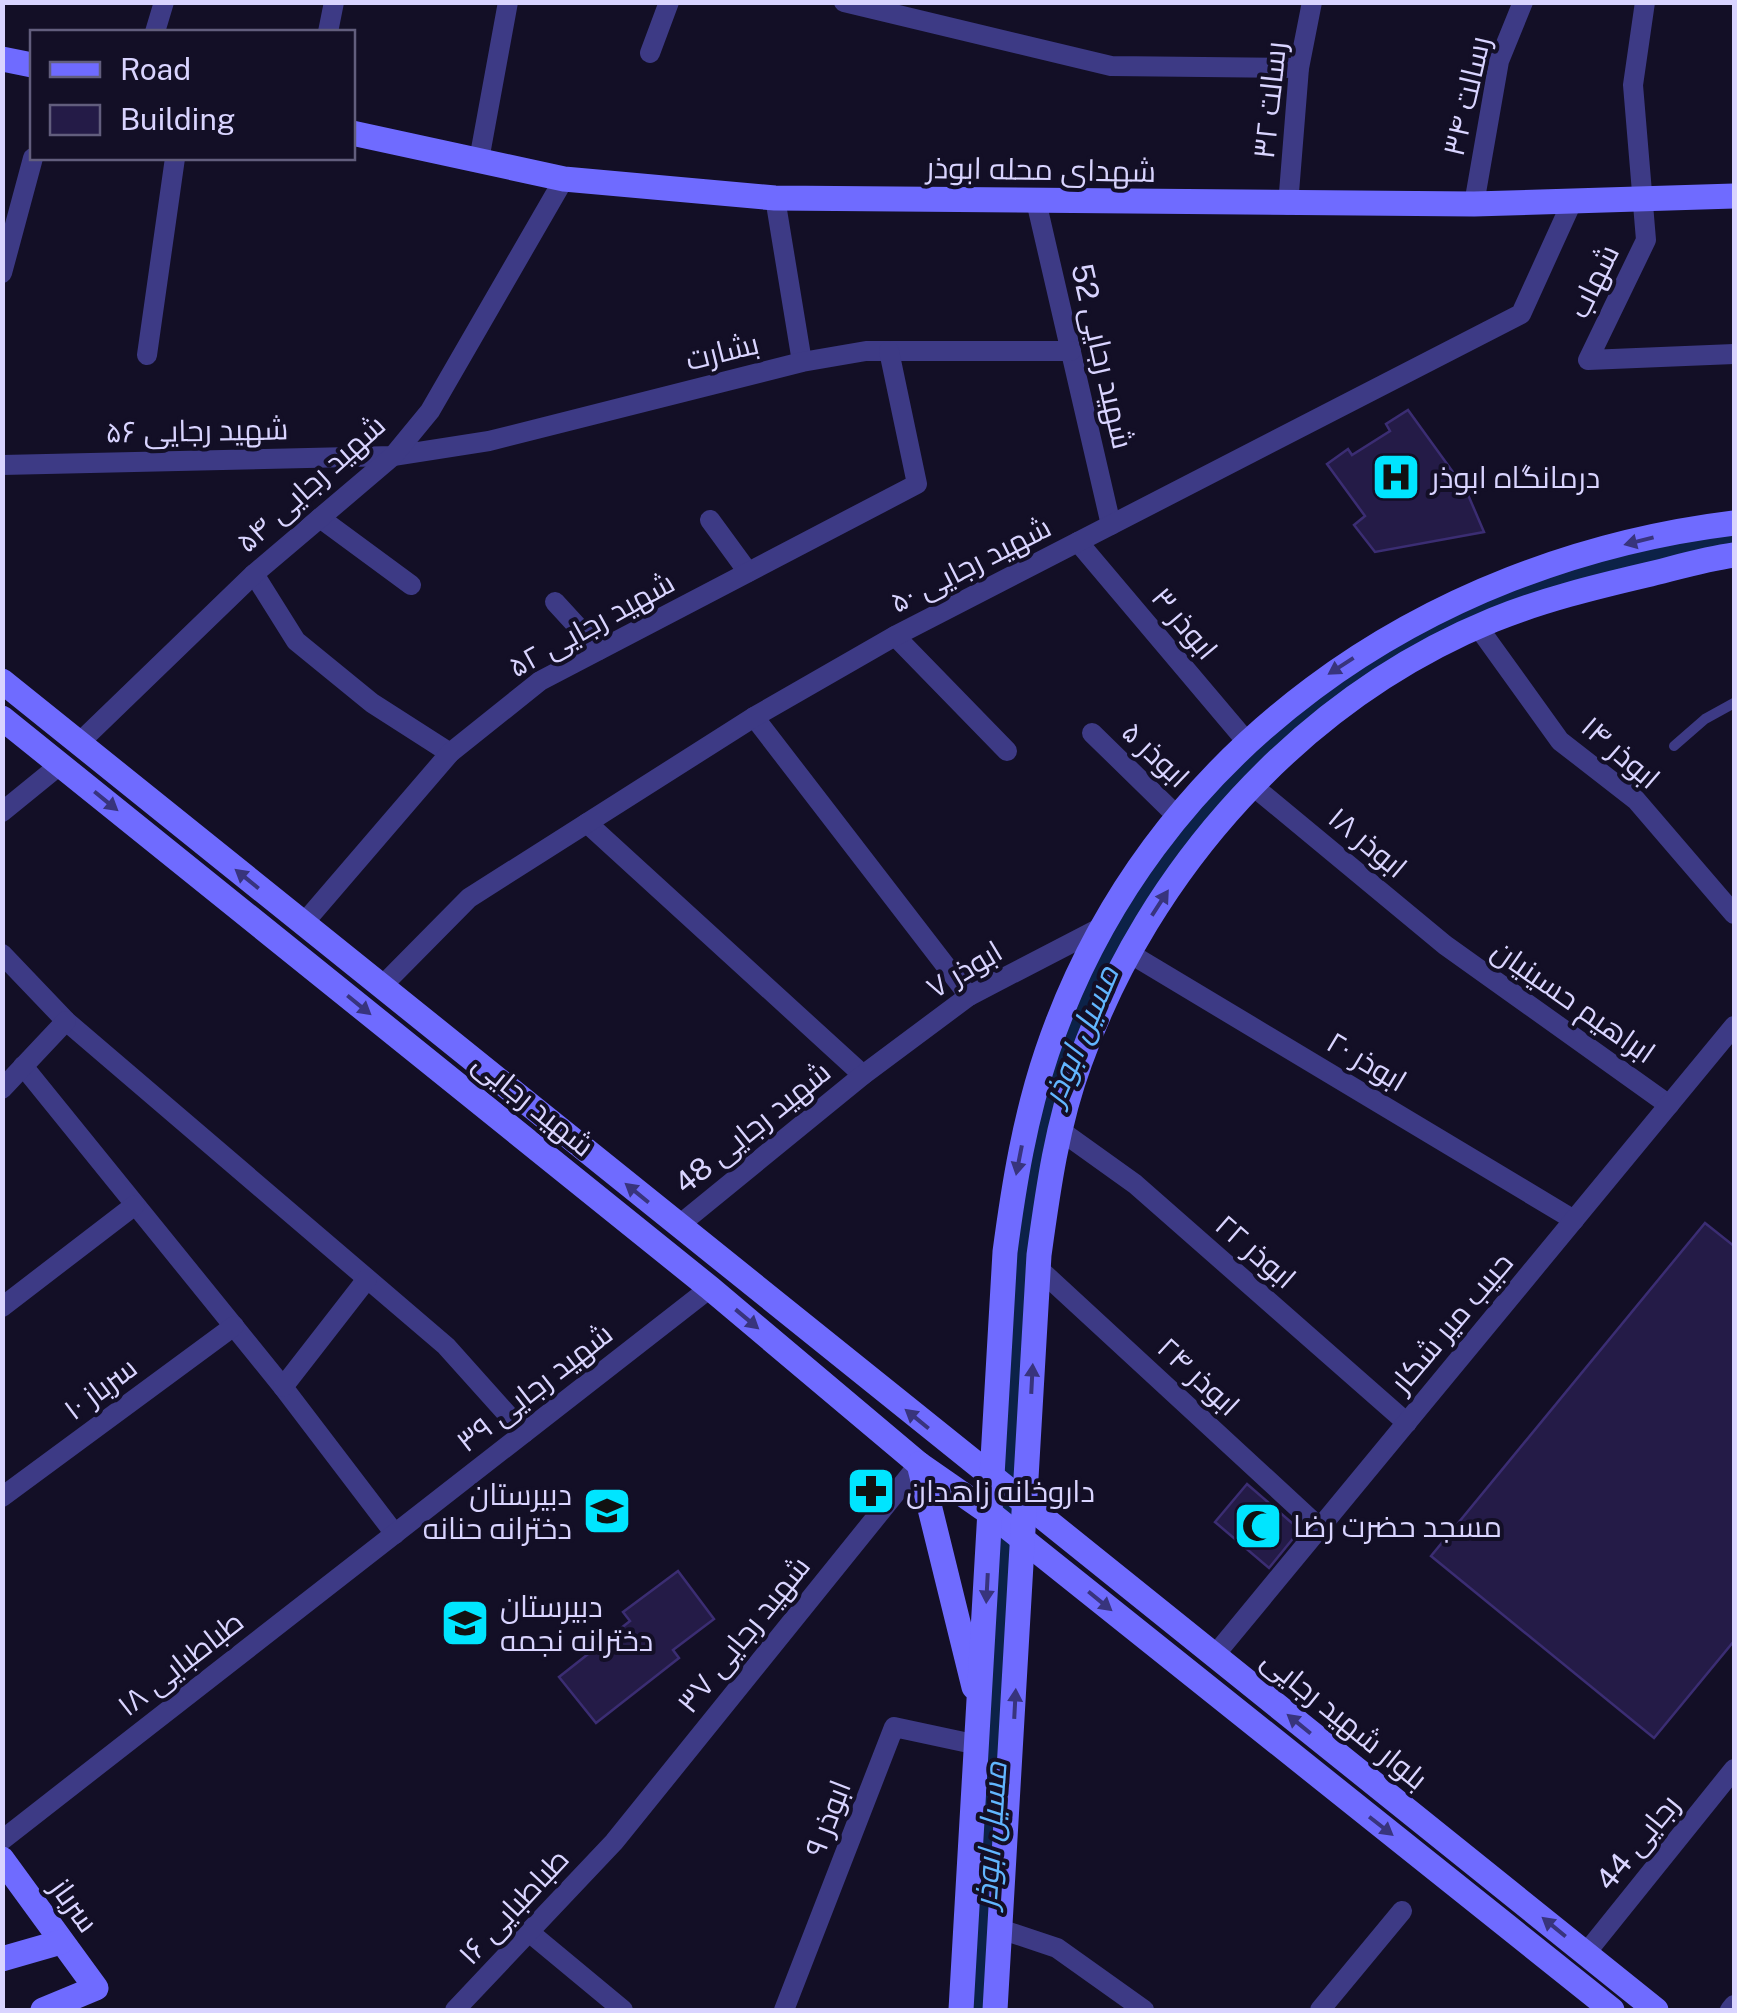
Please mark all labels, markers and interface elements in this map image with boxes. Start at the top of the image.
legend [30,30,355,160]
street label: رسالت ۳۴ [1435,33,1497,159]
street label: رسالت ۳۲ [1245,40,1293,160]
text: Road [120,51,191,87]
text: Building [120,101,235,137]
street label: شهدای محله ابوذر [924,149,1156,190]
street label: شهاب [1560,238,1627,324]
street label: شهید رجایی 52 [1063,260,1142,452]
street label: بشارت [682,325,762,377]
street label: شهید رجایی ۵۴ [228,407,393,560]
street label: شهید رجایی ۵۶ [105,410,289,451]
hospital icon: درمانگاه ابوذر [1370,451,1422,503]
place label: درمانگاه ابوذر [1429,459,1600,495]
street label: شهید رجایی ۵۰ [883,508,1057,621]
one-way arrow [1623,534,1654,549]
street label: شهید رجایی ۵۲ [502,564,681,685]
street label: ابوذر ۳ [1144,579,1226,667]
one-way arrow [1327,656,1355,674]
street label: ابوذر ۱۴ [1574,708,1668,796]
street label: ابوذر ۵ [1115,713,1197,795]
one-way arrow [93,790,118,811]
street label: ابوذر ۱۸ [1322,799,1414,885]
one-way arrow [235,869,260,890]
one-way arrow [1150,890,1168,917]
street label: ابوذر ۷ [920,932,1008,1006]
street label: ابراهیم حسینیان [1484,932,1662,1073]
water label: مسیل ابوذر [1033,960,1127,1114]
one-way arrow [346,994,371,1015]
street label: ابوذر ۲۰ [1321,1023,1413,1099]
street label: شهید رجایی [466,1044,602,1164]
street label: شهید رجایی 48 [667,1053,838,1202]
one-way arrow [1010,1144,1026,1175]
one-way arrow [624,1182,650,1203]
street label: ابوذر ۲۲ [1208,1206,1304,1296]
street label: حبیب میر شکار [1381,1245,1520,1401]
one-way arrow [735,1308,760,1330]
street label: شهید رجایی ۳۹ [449,1315,620,1460]
street label: ابوذر ۲۴ [1151,1329,1247,1423]
street label: سرباز ۱۰ [56,1349,144,1427]
one-way arrow [1024,1363,1040,1395]
one-way arrow [904,1409,929,1430]
pharmacy icon: داروخانه زاهدان [845,1465,897,1517]
place label: داروخانه زاهدان [906,1473,1095,1509]
place label: دبیرستان دخترانه حنانه [423,1476,572,1546]
school or university icon: دبیرستان دخترانه حنانه [581,1485,633,1537]
mosque icon: مسجد حضرت رضا [1232,1500,1284,1552]
place label: مسجد حضرت رضا [1293,1508,1502,1544]
street label: شهید رجایی ۳۷ [669,1548,818,1720]
one-way arrow [979,1573,995,1605]
place label: دبیرستان دخترانه نجمه [500,1588,653,1658]
one-way arrow [1087,1591,1113,1611]
school or university icon: دبیرستان دخترانه نجمه [439,1597,491,1649]
street label: طباطبایی ۱۸ [110,1603,251,1724]
street label: بلوار شهید رجایی [1254,1641,1435,1797]
one-way arrow [1007,1687,1023,1719]
one-way arrow [1287,1714,1312,1735]
water label: مسیل ابوذر [966,1760,1015,1914]
street label: ابوذر ۹ [796,1775,858,1861]
street label: رجایی 44 [1587,1787,1687,1898]
one-way arrow [1369,1815,1394,1836]
street label: طباطبایی ۱۶ [450,1841,576,1972]
street label: سرباز [42,1869,107,1939]
one-way arrow [1541,1917,1566,1938]

